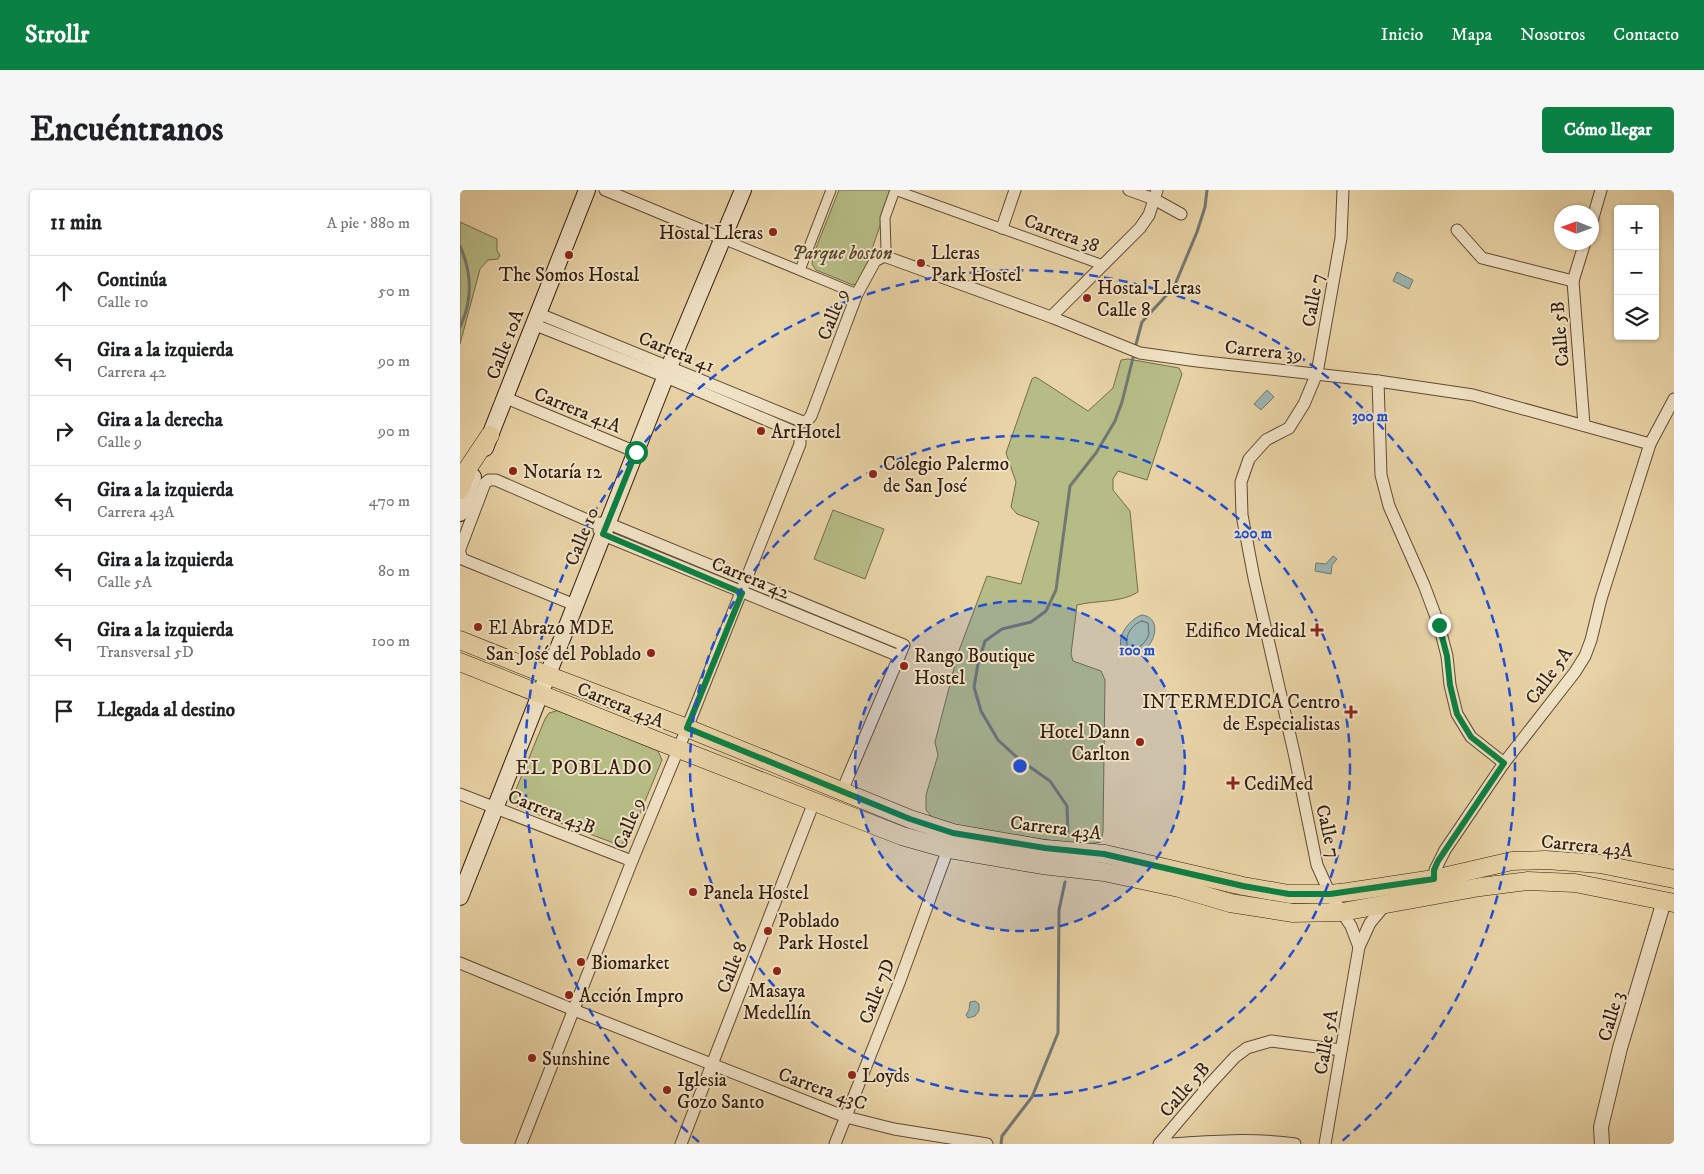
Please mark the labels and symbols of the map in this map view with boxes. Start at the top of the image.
north arrow [1554,205,1599,250]
street label: Carrera 38 [1021,209,1102,258]
place label: Hostal Lleras [659,222,763,245]
marker: Hostal Lleras [767,226,779,238]
park label: Parque boston [792,242,893,266]
place label: Lleras Park Hostel [931,242,1022,287]
marker: The Somos Hostal [563,249,575,261]
marker: Lleras Park Hostel [915,257,927,269]
place label: The Somos Hostal [499,264,640,287]
street label: Calle 7 [1297,272,1329,329]
place label: Hostal Lleras Calle 8 [1097,277,1201,322]
street label: Calle 9 [813,285,854,344]
marker: Hostal Lleras Calle 8 [1081,292,1093,304]
street label: Calle 5B [1546,300,1575,367]
street label: Calle 10A [482,305,530,383]
street label: Carrera 41 [635,327,718,378]
street label: Carrera 39 [1224,336,1304,367]
street label: Carrera 41A [531,383,625,439]
text: 300 m [1352,407,1389,426]
place label: ArtHotel [771,421,841,444]
marker: ArtHotel [755,425,767,437]
route start [625,441,648,464]
place label: Colegio Palermo de San José [883,453,1009,498]
place label: Notaría 12 [523,461,603,484]
marker: Notaría 12 [507,465,519,477]
marker: Colegio Palermo de San José [867,468,879,480]
street label: Calle 10 [560,504,605,569]
text: 200 m [1234,524,1273,543]
street label: Carrera 42 [708,552,793,605]
route end [1428,614,1451,637]
place label: El Abrazo MDE [488,617,614,640]
place label: Edifico Medical [1185,620,1306,643]
marker: El Abrazo MDE [472,621,484,633]
marker: Edifico Medical [1310,623,1324,637]
text: 100 m [1119,641,1156,660]
street label: Calle 5A [1521,642,1578,709]
place label: San José del Poblado [486,643,641,666]
place label: Rango Boutique Hostel [914,645,1035,690]
marker: San José del Poblado [645,647,657,659]
marker: Rango Boutique Hostel [898,660,910,672]
street label: Carrera 43A [573,677,668,734]
place label: INTERMEDICA Centro de Especialistas [1142,691,1340,736]
marker: INTERMEDICA Centro de Especialistas [1344,705,1358,719]
place label: Hotel Dann Carlton [1039,721,1130,766]
marker: Hotel Dann Carlton [1134,736,1146,748]
district label: EL POBLADO [515,756,653,781]
centre of rings [1011,757,1029,775]
place label: CediMed [1244,773,1314,796]
marker: CediMed [1226,776,1240,790]
street label: Carrera 43B [504,785,599,840]
street label: Calle 9 [609,794,650,853]
street label: Calle 7 [1310,802,1345,860]
street label: Carrera 43A [1009,811,1104,846]
street label: Carrera 43A [1540,830,1635,863]
place label: Panela Hostel [703,882,809,905]
marker: Panela Hostel [687,886,699,898]
place label: Poblado Park Hostel [778,910,869,955]
marker: Poblado Park Hostel [762,925,774,937]
street label: Calle 8 [712,938,753,997]
place label: Biomarket [591,952,670,975]
marker: Biomarket [575,956,587,968]
street label: Calle 7D [854,956,900,1027]
marker: Masaya Medellín [771,965,783,977]
place label: Masaya Medellín [743,980,811,1025]
place label: Acción Impro [579,985,683,1008]
marker: Acción Impro [563,989,575,1001]
street label: Calle 3 [1593,989,1630,1044]
street label: Calle 5A [1309,1007,1344,1077]
place label: Sunshine [542,1048,610,1071]
marker: Sunshine [526,1052,538,1064]
street label: Calle 5B [1155,1058,1215,1122]
street label: Carrera 43C [775,1063,870,1116]
place label: Loyds [862,1065,910,1088]
place label: Iglesia Gozo Santo [677,1069,764,1114]
marker: Loyds [846,1069,858,1081]
marker: Iglesia Gozo Santo [661,1084,673,1096]

